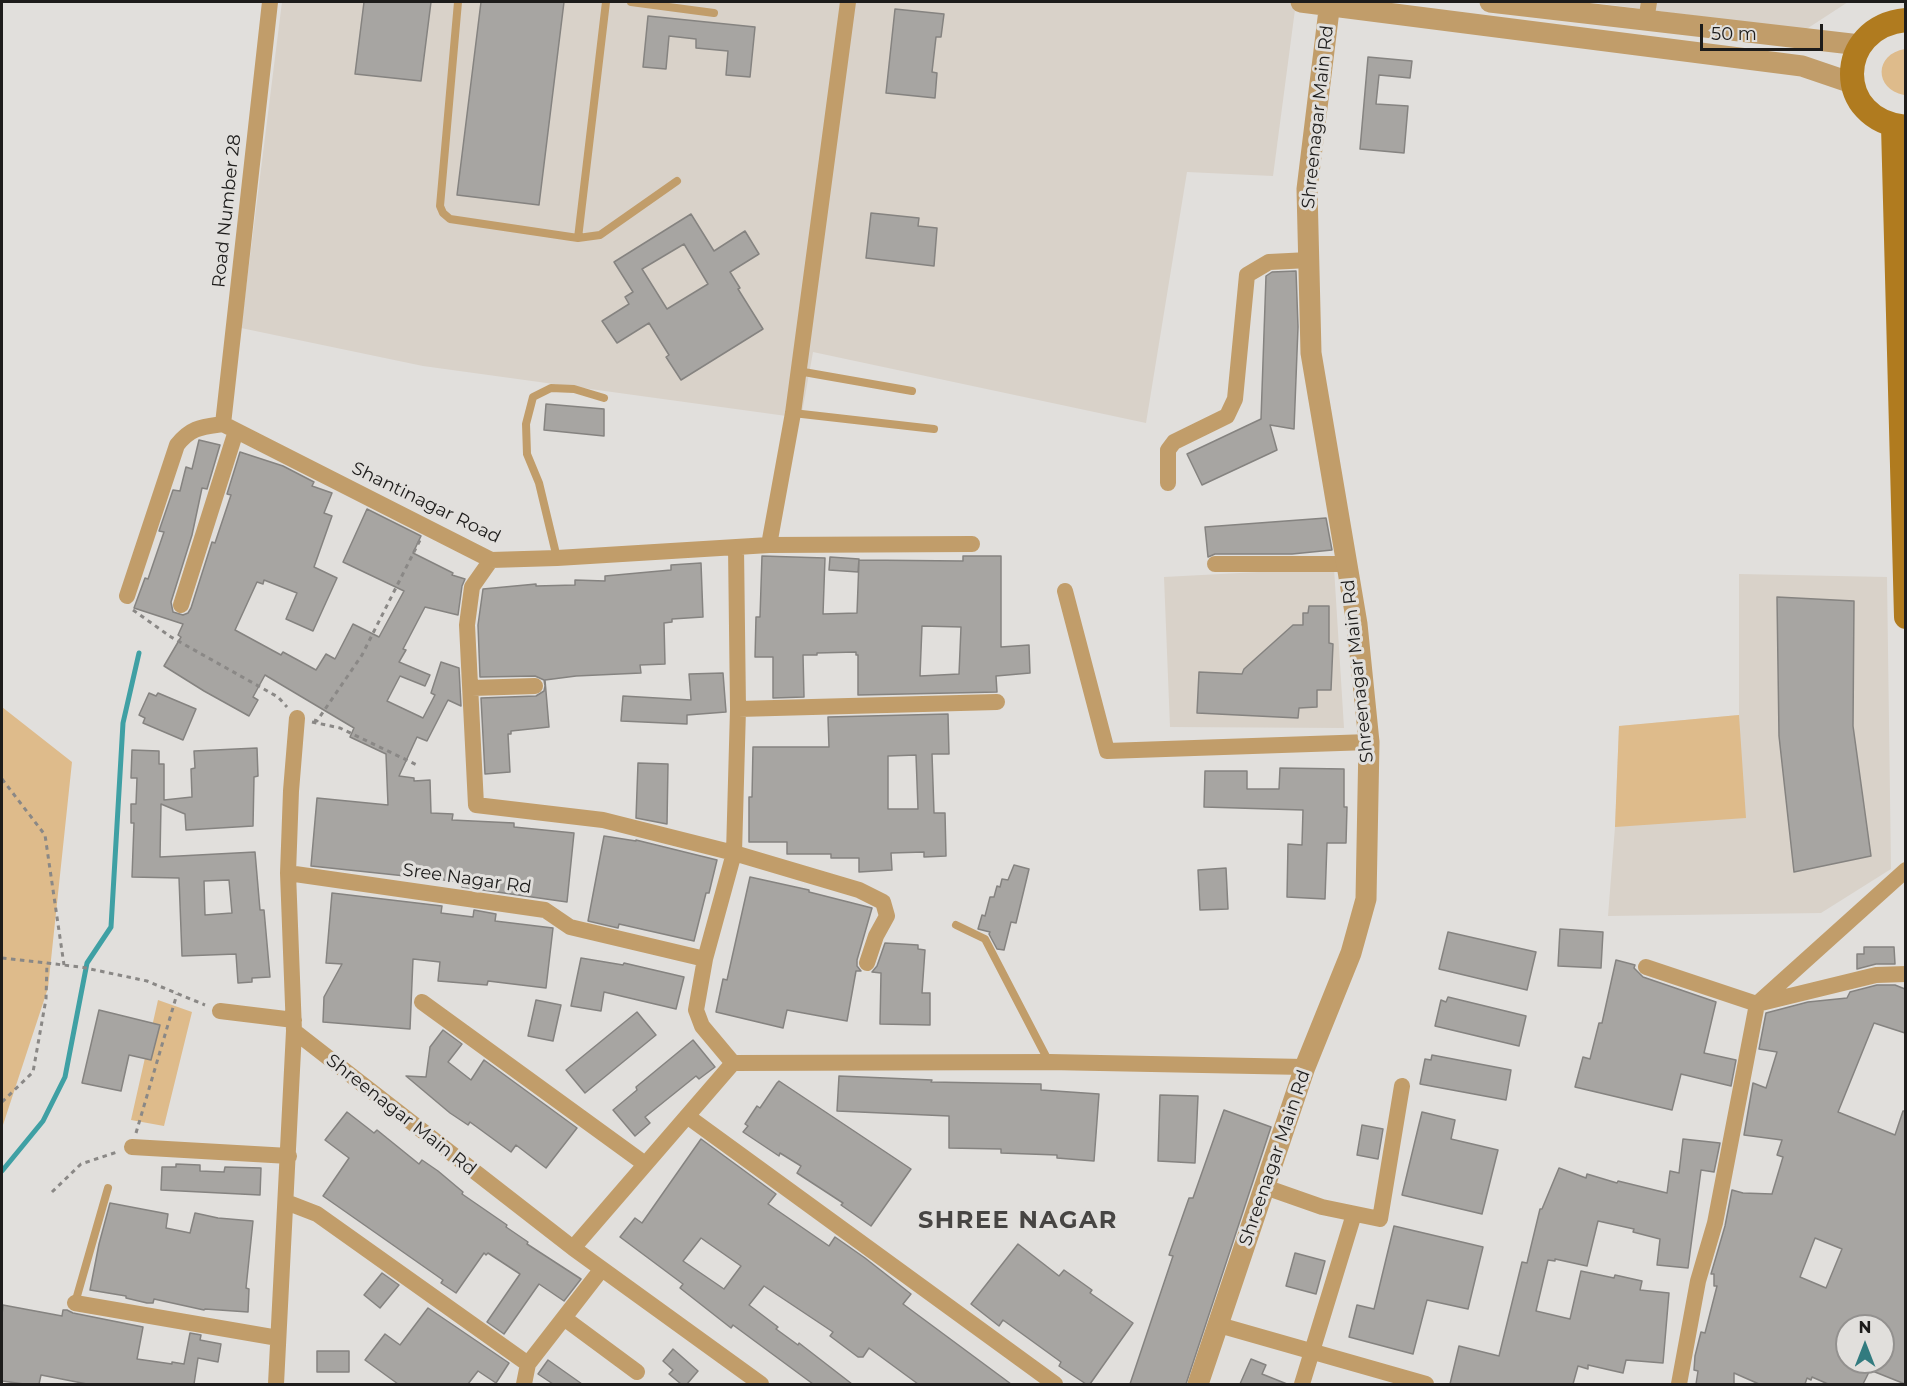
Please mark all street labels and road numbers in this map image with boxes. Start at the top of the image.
street label: Shreenagar Main Rd [1298,24,1338,210]
street label: Road Number 28 [208,133,246,289]
street label: Shantinagar Road [348,458,504,548]
street label: Shreenagar Main Rd [1338,578,1378,764]
street label: Sree Nagar Rd [401,859,533,899]
street label: Shreenagar Main Rd [322,1050,480,1180]
street label: Shreenagar Main Rd [1235,1067,1315,1249]

